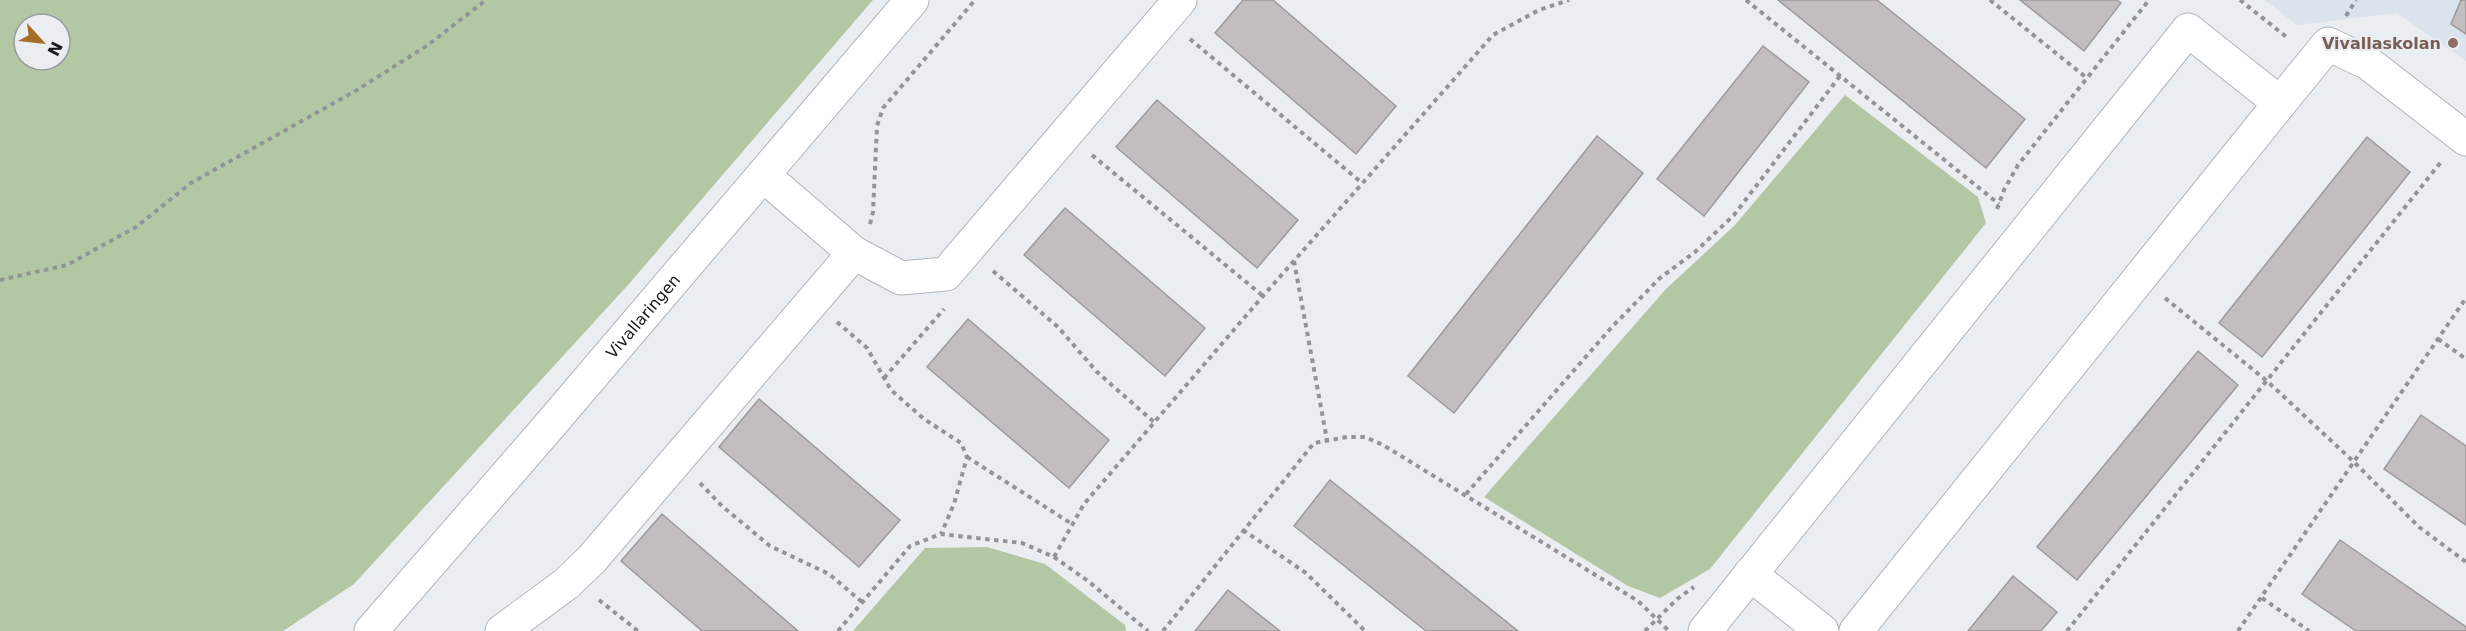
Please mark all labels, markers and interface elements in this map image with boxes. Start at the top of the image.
north arrow [12,12,72,72]
place label: Vivallaskolan [2322,34,2441,53]
marker: Vivallaskolan [2446,36,2460,50]
text: N [43,38,66,59]
street label: Vivallaringen [602,270,684,362]

